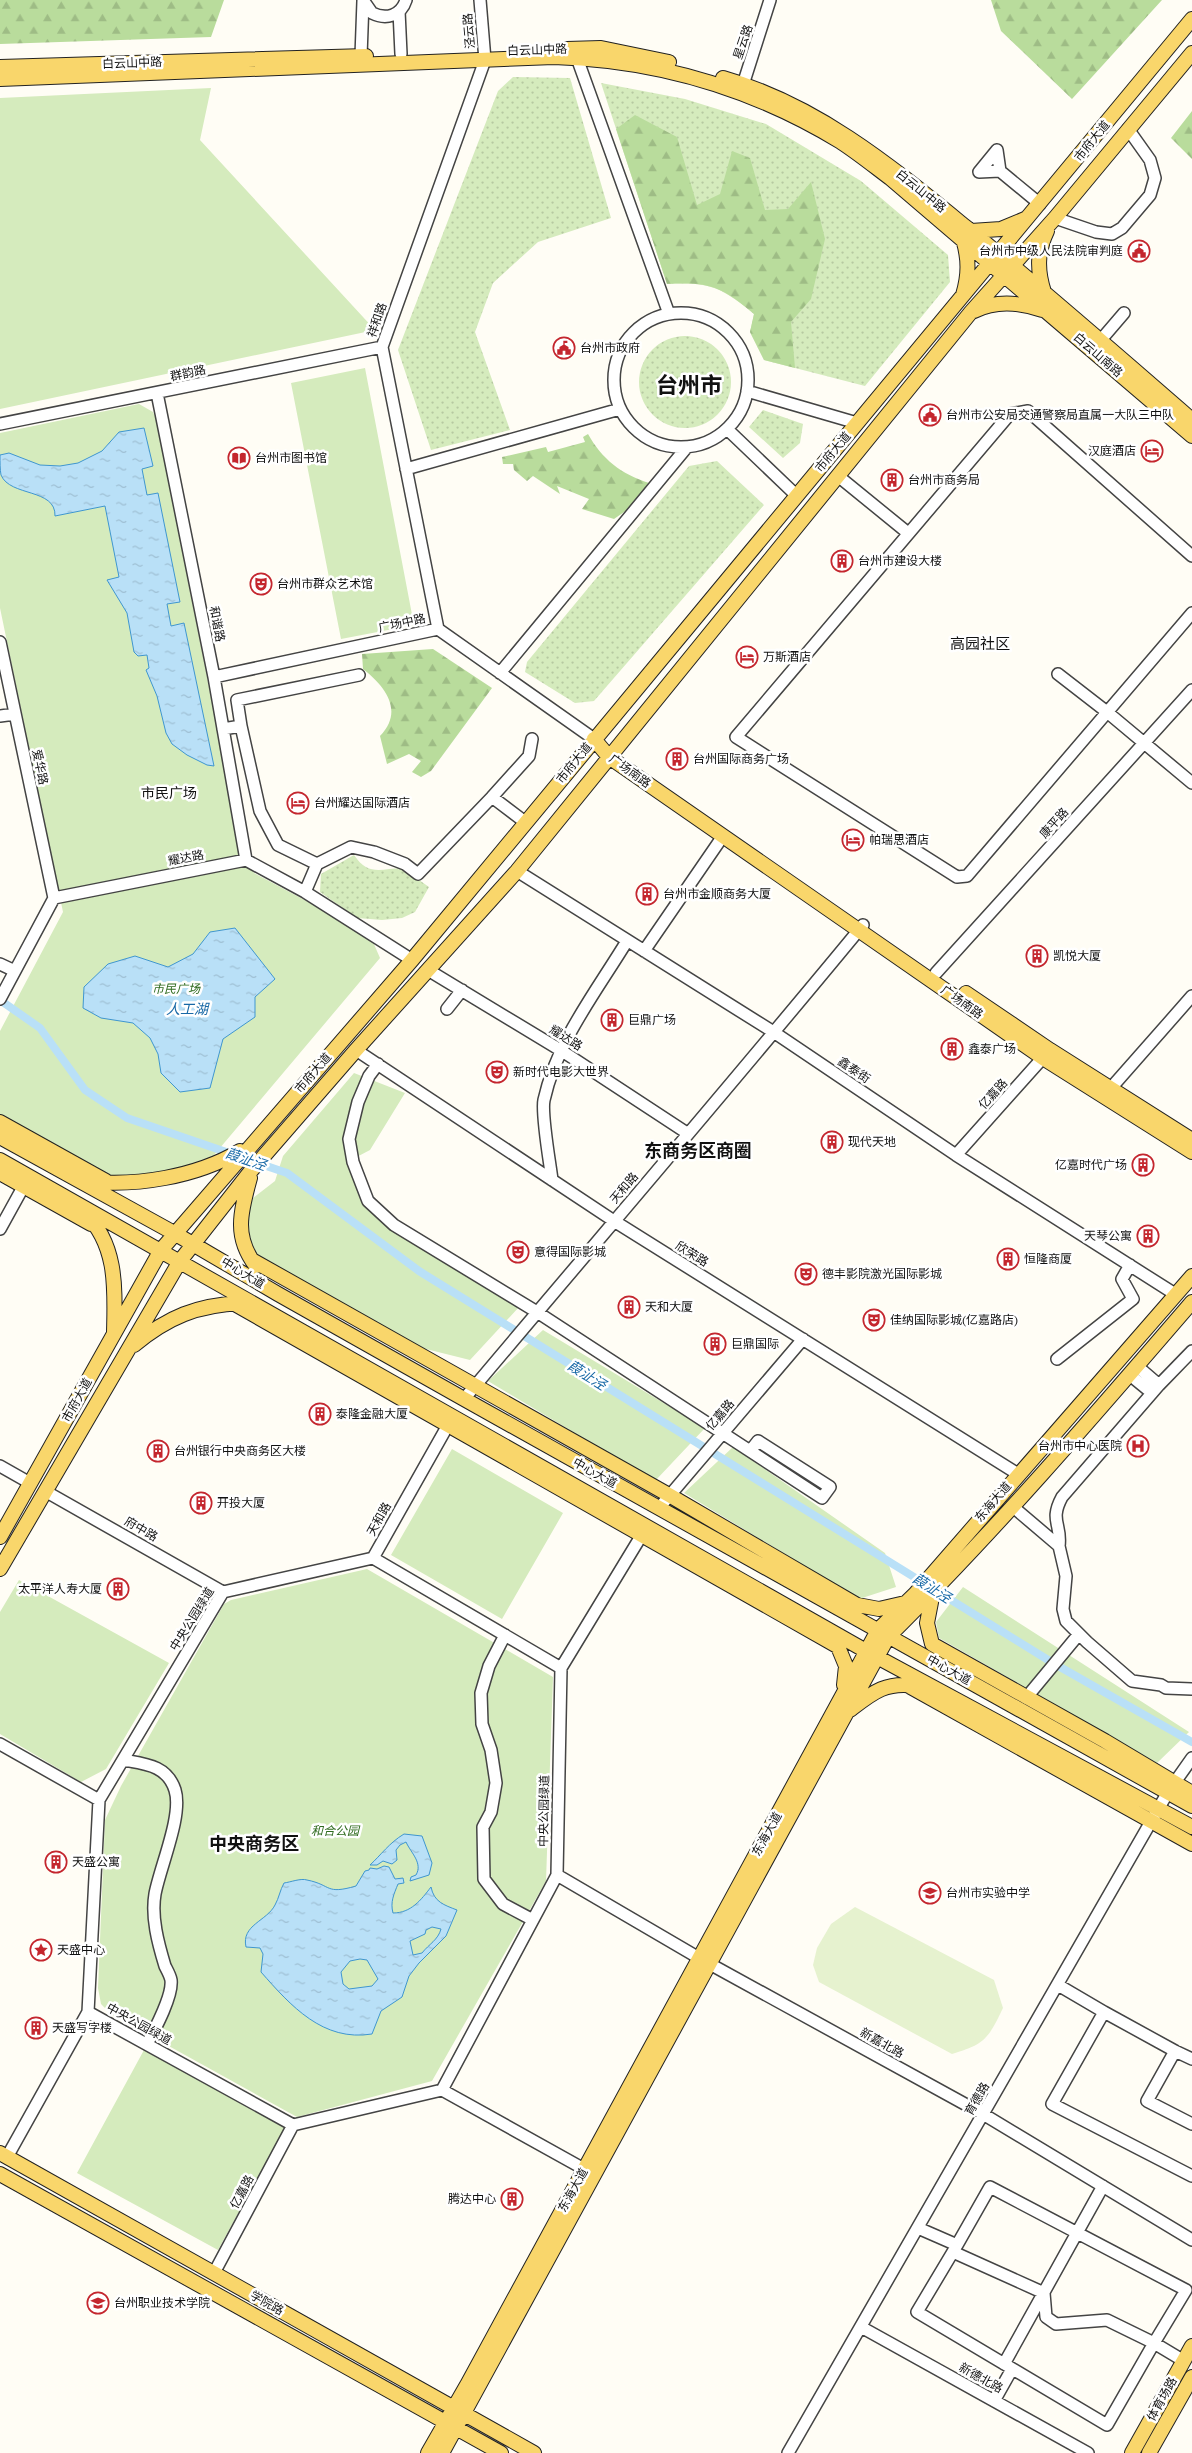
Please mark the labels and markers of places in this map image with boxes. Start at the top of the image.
public building icon: 台州市中级人民法院审判庭 [1127,239,1151,263]
place label: 台州市中级人民法院审判庭 [979,243,1123,258]
public building icon: 台州市政府 [552,336,576,360]
place label: 台州市政府 [580,340,640,355]
public building icon: 台州市公安局交通警察局直属一大队三中队 [918,403,942,427]
place label: 台州市公安局交通警察局直属一大队三中队 [946,407,1174,422]
hotel icon: 汉庭酒店 [1140,439,1164,463]
place label: 汉庭酒店 [1088,443,1136,458]
library icon: 台州市图书馆 [227,446,251,470]
place label: 台州市图书馆 [255,450,327,465]
building icon: 台州市商务局 [880,468,904,492]
place label: 台州市商务局 [908,472,980,487]
building icon: 台州市建设大楼 [830,549,854,573]
place label: 台州市建设大楼 [858,553,942,568]
theatre icon: 台州市群众艺术馆 [249,572,273,596]
place label: 台州市群众艺术馆 [277,576,373,591]
hotel icon: 万斯酒店 [735,645,759,669]
place label: 万斯酒店 [763,649,811,664]
building icon: 台州国际商务广场 [665,747,689,771]
place label: 台州国际商务广场 [693,751,789,766]
hotel icon: 台州耀达国际酒店 [286,791,310,815]
place label: 台州耀达国际酒店 [314,795,410,810]
hotel icon: 帕瑞思酒店 [841,828,865,852]
place label: 帕瑞思酒店 [869,832,929,847]
building icon: 台州市金顺商务大厦 [635,882,659,906]
place label: 台州市金顺商务大厦 [663,886,771,901]
building icon: 凯悦大厦 [1025,944,1049,968]
place label: 凯悦大厦 [1053,948,1101,963]
building icon: 巨鼎广场 [600,1008,624,1032]
place label: 巨鼎广场 [628,1012,676,1027]
building icon: 鑫泰广场 [940,1037,964,1061]
place label: 鑫泰广场 [968,1041,1016,1056]
theatre icon: 新时代电影大世界 [485,1060,509,1084]
place label: 新时代电影大世界 [513,1064,609,1079]
building icon: 现代天地 [820,1130,844,1154]
place label: 现代天地 [848,1134,896,1149]
building icon: 亿嘉时代广场 [1131,1153,1155,1177]
place label: 亿嘉时代广场 [1055,1157,1127,1172]
building icon: 天琴公寓 [1136,1224,1160,1248]
place label: 天琴公寓 [1084,1228,1132,1243]
theatre icon: 意得国际影城 [506,1240,530,1264]
place label: 意得国际影城 [534,1244,606,1259]
building icon: 恒隆商厦 [996,1247,1020,1271]
place label: 恒隆商厦 [1024,1251,1072,1266]
theatre icon: 德丰影院激光国际影城 [794,1262,818,1286]
place label: 德丰影院激光国际影城 [822,1266,942,1281]
building icon: 天和大厦 [617,1295,641,1319]
place label: 天和大厦 [645,1299,693,1314]
theatre icon: 佳纳国际影城(亿嘉路店) [862,1308,886,1332]
place label: 佳纳国际影城(亿嘉路店) [890,1312,1018,1327]
building icon: 巨鼎国际 [703,1332,727,1356]
place label: 巨鼎国际 [731,1336,779,1351]
building icon: 泰隆金融大厦 [308,1402,332,1426]
place label: 泰隆金融大厦 [336,1406,408,1421]
hospital icon: 台州市中心医院 [1126,1434,1150,1458]
place label: 台州市中心医院 [1038,1438,1122,1453]
building icon: 台州银行中央商务区大楼 [146,1439,170,1463]
place label: 台州银行中央商务区大楼 [174,1443,306,1458]
building icon: 开投大厦 [189,1491,213,1515]
place label: 开投大厦 [217,1495,265,1510]
building icon: 太平洋人寿大厦 [106,1577,130,1601]
place label: 太平洋人寿大厦 [18,1581,102,1596]
building icon: 天盛公寓 [44,1850,68,1874]
place label: 天盛公寓 [72,1854,120,1869]
school or university icon: 台州市实验中学 [918,1881,942,1905]
place label: 台州市实验中学 [946,1885,1030,1900]
place icon: 天盛中心 [29,1938,53,1962]
place label: 天盛中心 [57,1942,105,1957]
building icon: 天盛写字楼 [24,2016,48,2040]
place label: 天盛写字楼 [52,2020,112,2035]
building icon: 腾达中心 [500,2187,524,2211]
place label: 腾达中心 [448,2191,496,2206]
school or university icon: 台州职业技术学院 [86,2291,110,2315]
place label: 台州职业技术学院 [114,2295,210,2310]

